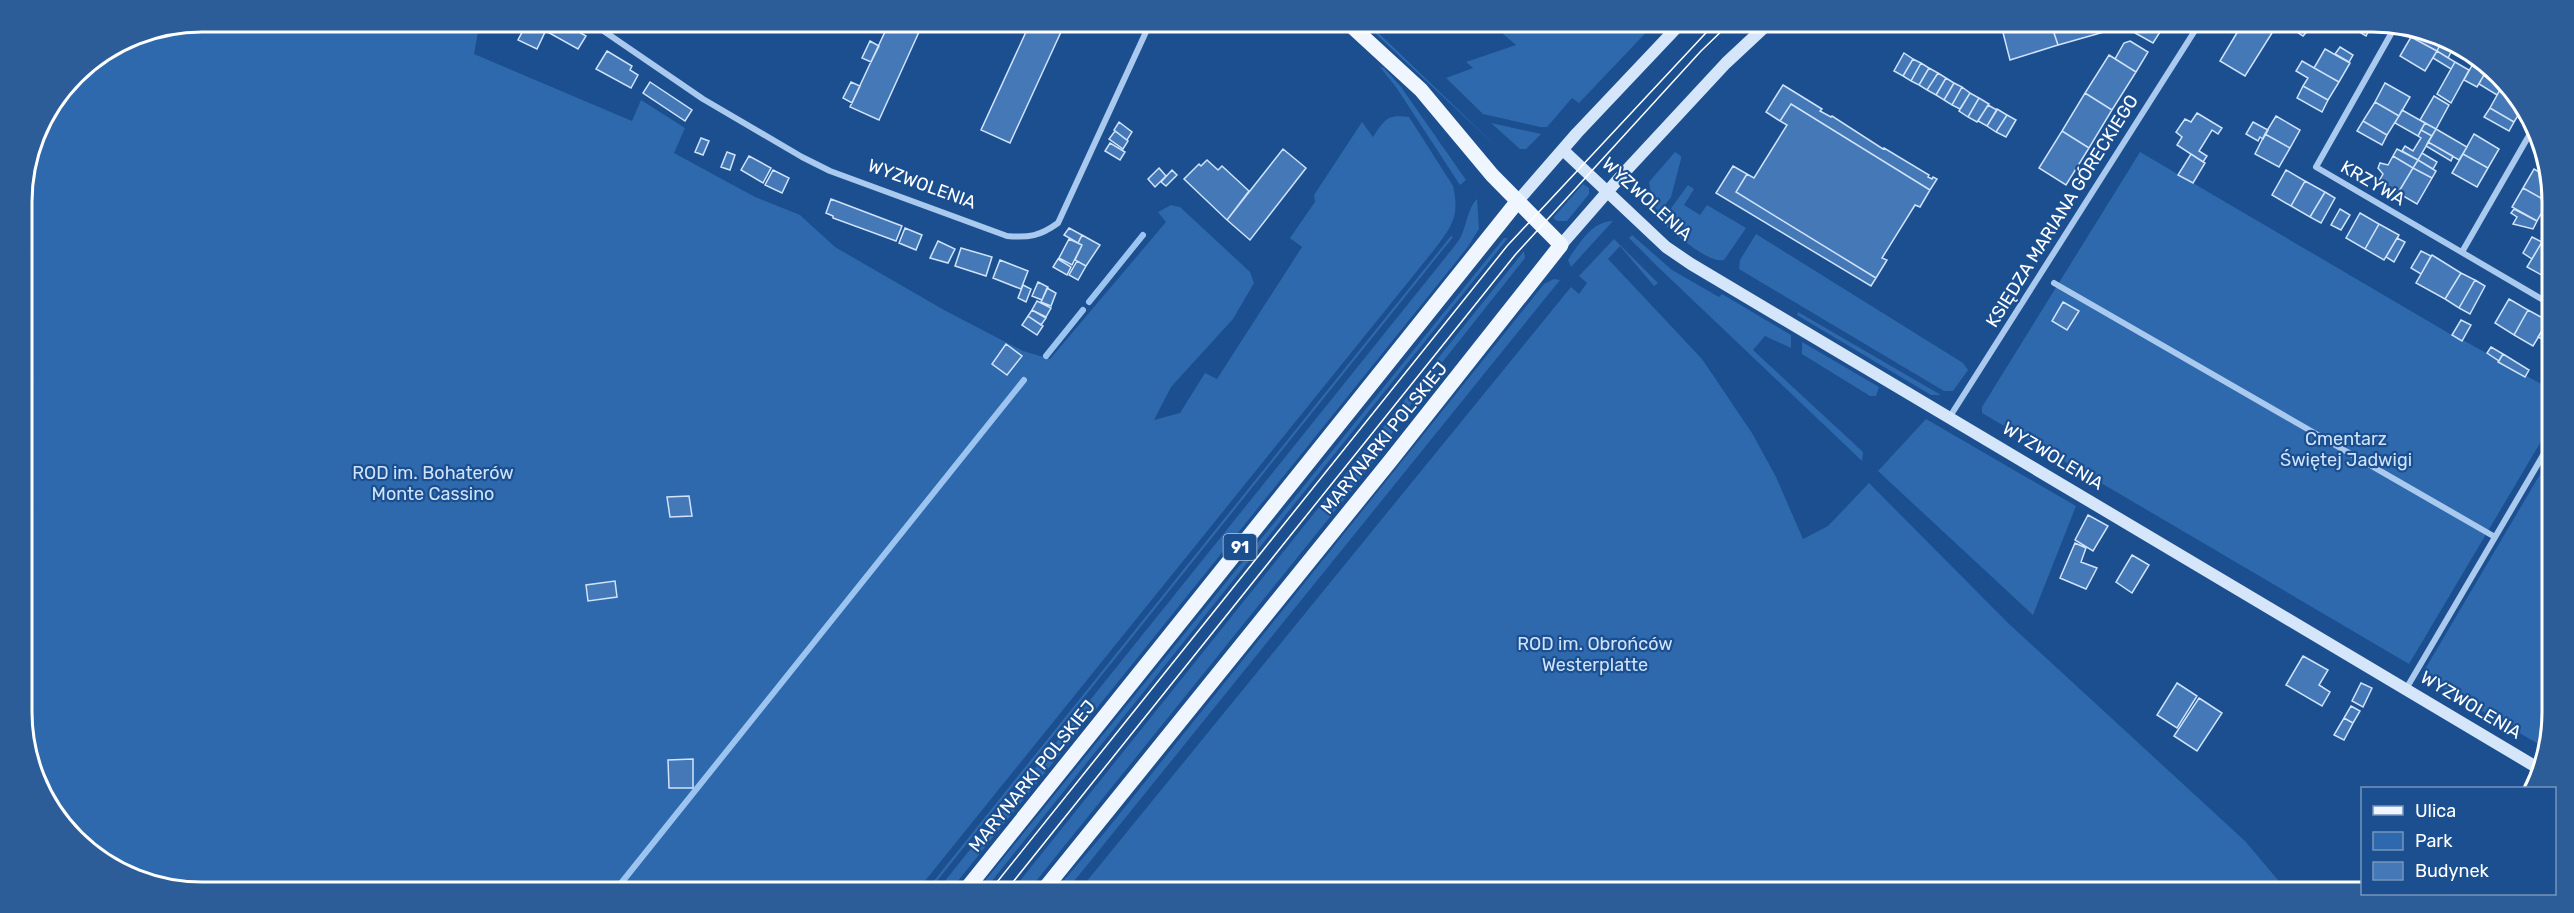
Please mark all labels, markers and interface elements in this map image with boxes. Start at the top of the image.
street label: KSIĘDZA MARIANA GÓRECKIEGO [1981,91,2143,331]
street label: WYZWOLENIA [1597,153,1697,245]
street label: WYZWOLENIA [865,154,979,214]
street label: KRZYWA [2337,156,2409,210]
street label: MARYNARKI POLSKIEJ [1316,358,1452,518]
street label: WYZWOLENIA [1999,417,2107,495]
park label: Cmentarz Świętej Jadwigi [2280,428,2412,471]
park label: ROD im. Bohaterów Monte Cassino [352,462,514,505]
road number: 91 [1224,534,1256,560]
park label: ROD im. Obrońców Westerplatte [1517,633,1673,676]
street label: WYZWOLENIA [2417,666,2525,744]
street label: MARYNARKI POLSKIEJ [964,696,1100,856]
legend [2361,787,2556,895]
text: Ulica [2415,800,2456,822]
text: Park [2415,830,2453,852]
text: Budynek [2415,860,2489,882]

